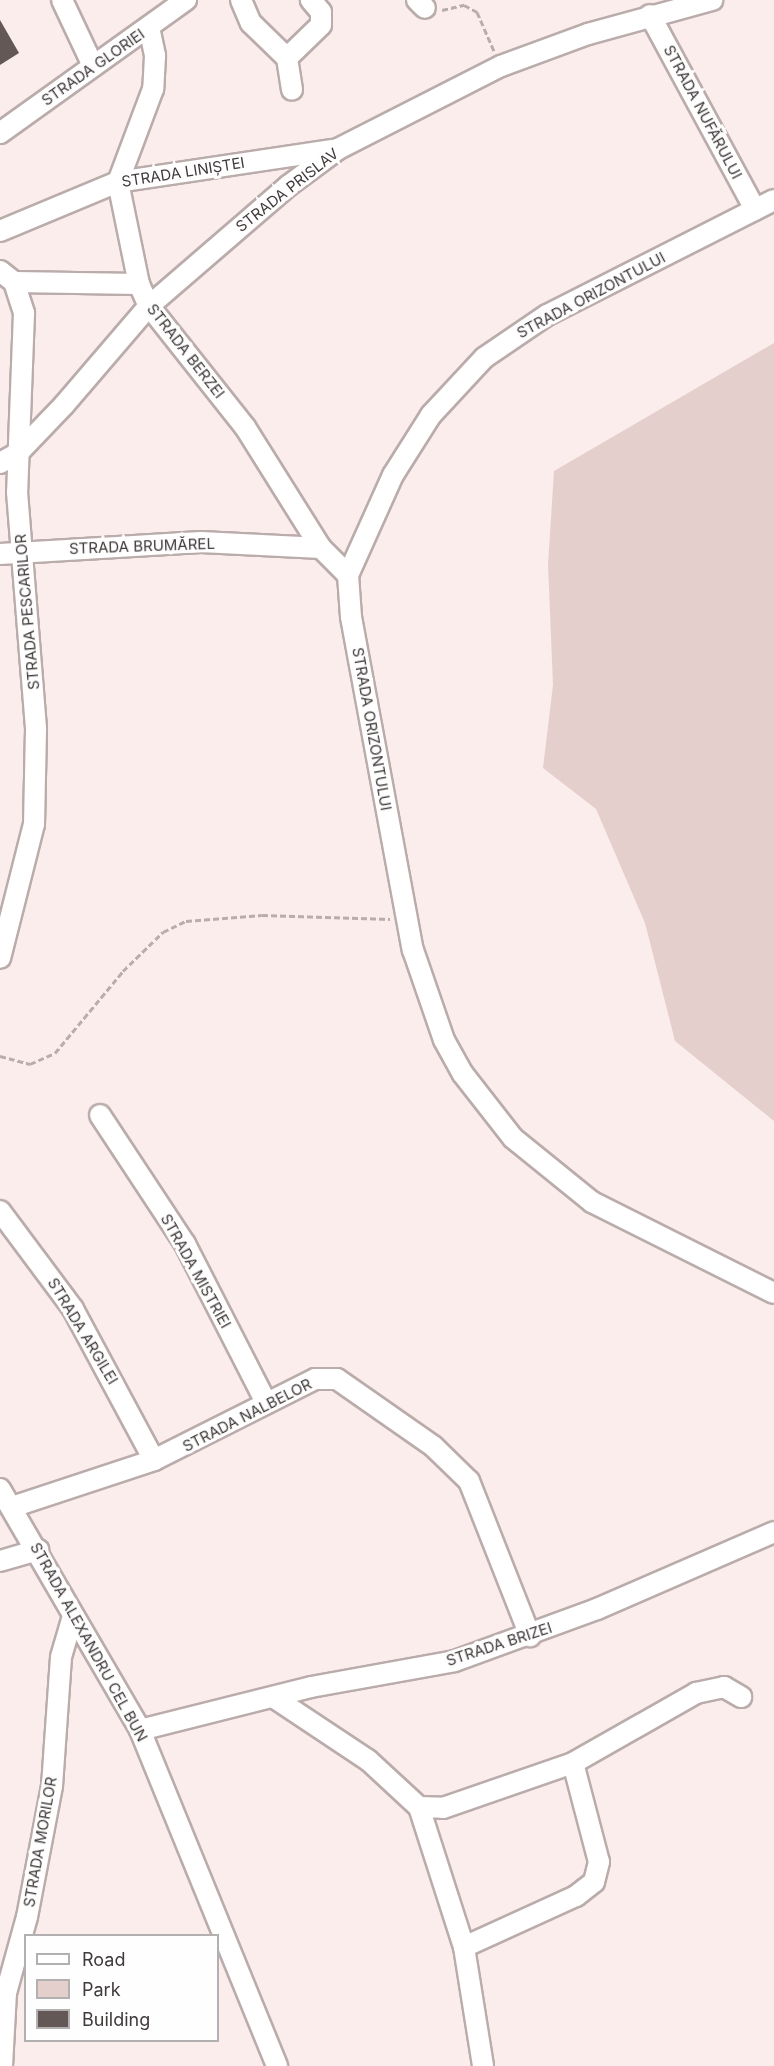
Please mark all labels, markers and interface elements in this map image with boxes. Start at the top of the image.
street label: STRADA GLORIEI [38,25,148,109]
street label: STRADA NUFĂRULUI [660,42,746,182]
street label: STRADA PRISLAV [232,144,342,236]
street label: STRADA LINIȘTEI [120,153,246,191]
street label: STRADA ORIZONTULUI [514,248,668,342]
street label: STRADA BERZEI [143,300,229,402]
street label: STRADA PESCARILOR [11,533,43,691]
street label: STRADA BRUMĂREL [69,534,215,558]
street label: STRADA ORIZONTULUI [349,646,395,812]
street label: STRADA MISTRIEI [157,1211,235,1331]
street label: STRADA ARGILEI [44,1275,122,1387]
street label: STRADA NALBELOR [180,1375,314,1455]
street label: STRADA ALEXANDRU CEL BUN [27,1539,151,1745]
street label: STRADA BRIZEI [444,1618,554,1670]
street label: STRADA MORILOR [20,1775,60,1909]
legend [24,1934,219,2042]
text: Road [82,1949,125,1970]
text: Park [82,1979,121,2000]
text: Building [82,2009,150,2030]

